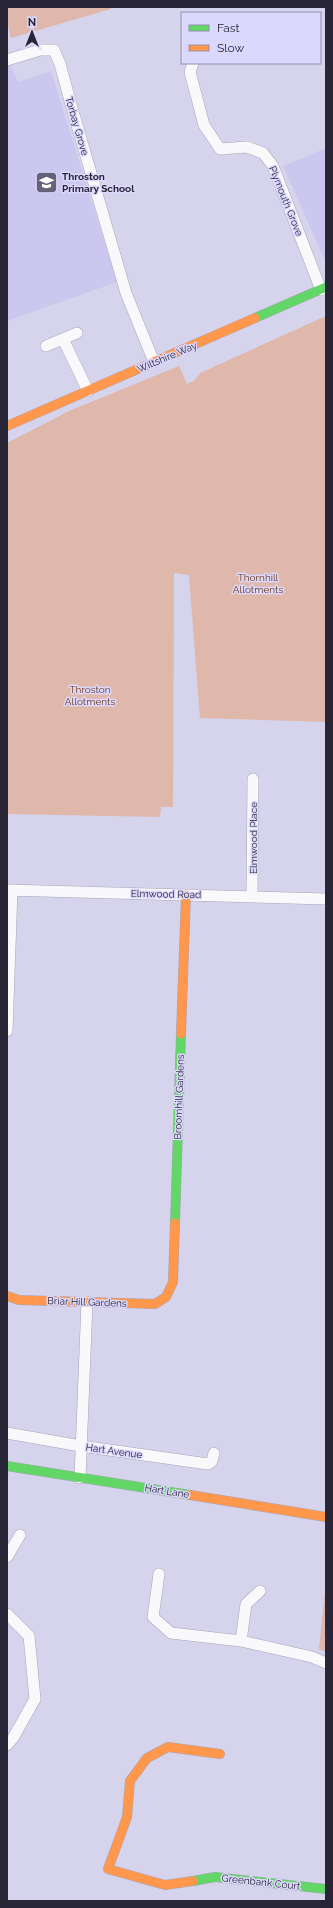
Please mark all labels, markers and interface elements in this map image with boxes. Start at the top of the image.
north arrow [12,12,52,52]
legend [181,12,321,64]
text: N [28,16,36,29]
text: Fast [217,21,240,35]
text: Slow [217,41,244,55]
street label: Torbay Grove [63,95,91,157]
street label: Plymouth Grove [267,164,305,238]
school or university icon: Throston Primary School [34,169,60,195]
place label: Throston Primary School [62,171,135,194]
street label: Wiltshire Way [136,339,199,374]
park label: Thornhill Allotments [233,572,283,595]
park label: Throston Allotments [65,684,115,707]
street label: Elmwood Place [248,802,259,874]
street label: Elmwood Road [131,888,201,900]
street label: Broomhill Gardens [172,1054,186,1140]
street label: Briar Hill Gardens [47,1295,127,1309]
street label: Hart Avenue [85,1442,143,1460]
street label: Hart Lane [144,1482,190,1500]
street label: Greenbank Court [221,1872,301,1892]

